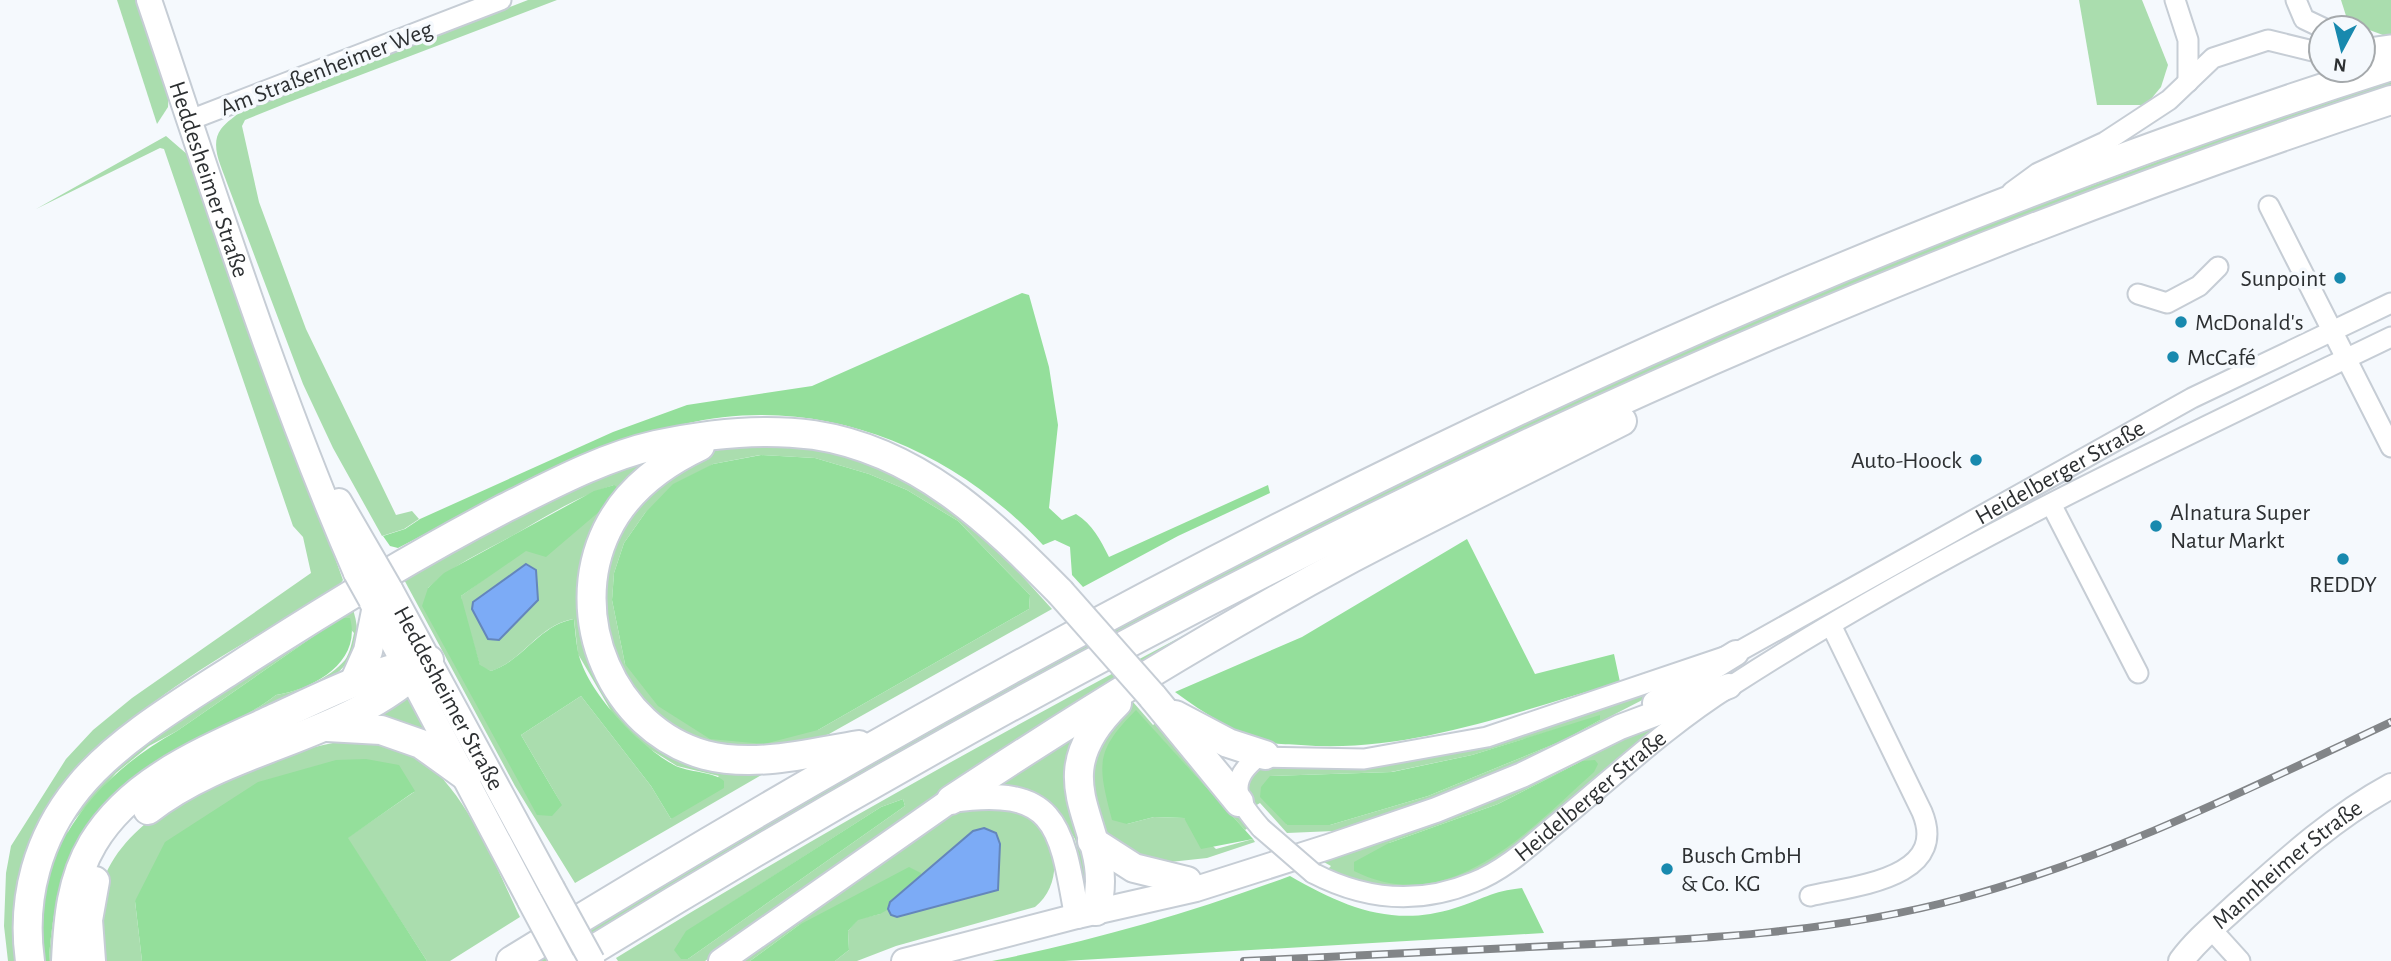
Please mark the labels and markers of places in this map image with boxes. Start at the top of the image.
place label: Sunpoint [2240,267,2326,291]
marker: Sunpoint [2332,270,2348,286]
place label: McDonald's [2195,311,2304,335]
marker: McDonald's [2173,314,2189,330]
place label: McCafé [2187,346,2256,370]
marker: McCafé [2165,349,2181,365]
place label: Auto-Hoock [1851,449,1962,473]
marker: Auto-Hoock [1968,452,1984,468]
place label: Alnatura Super Natur Markt [2170,501,2310,553]
marker: Alnatura Super Natur Markt [2148,518,2164,534]
marker: REDDY [2335,551,2351,567]
place label: REDDY [2309,573,2377,597]
place label: Busch GmbH & Co. KG [1681,844,1802,896]
marker: Busch GmbH & Co. KG [1659,861,1675,877]

